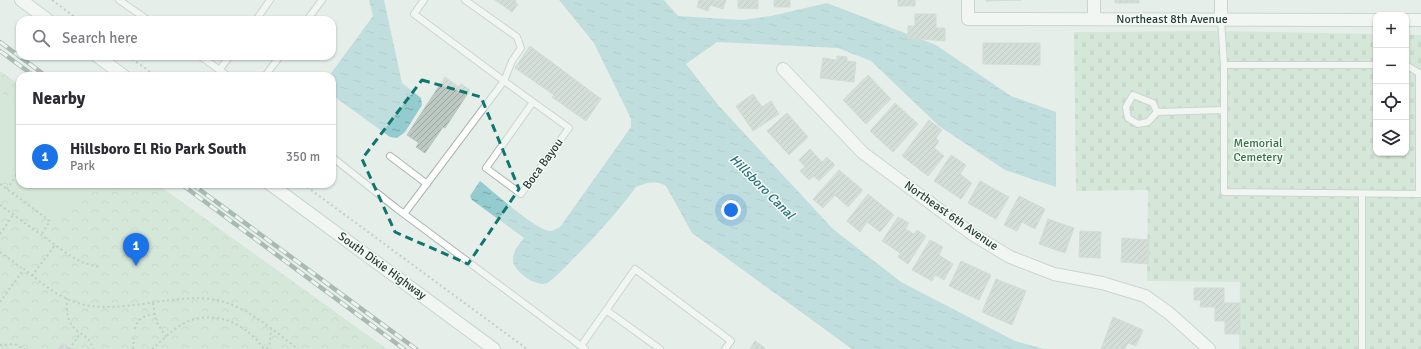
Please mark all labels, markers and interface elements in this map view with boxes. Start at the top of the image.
street label: Northeast 8th Avenue [1116,12,1228,27]
map controls [1373,12,1409,156]
button: + [1373,12,1409,48]
search box [16,16,336,60]
icon: search [30,27,52,49]
text: Search here [62,29,138,47]
button: − [1373,48,1409,84]
button: locate [1373,84,1409,120]
text: Nearby [32,88,85,109]
button: layers [1373,120,1409,156]
street label: Boca Bayou [519,136,567,192]
park label: Memorial Cemetery [1233,136,1283,165]
text: Hillsboro El Rio Park South [70,140,246,158]
text: 1 [41,149,49,165]
text: 350 m [286,149,320,165]
water label: Hillsboro Canal [726,151,799,224]
text: Park [70,158,95,174]
street label: Northeast 6th Avenue [901,178,1001,254]
your location [721,200,741,220]
street label: South Dixie Highway [335,229,429,303]
pin: 1 [123,233,149,266]

